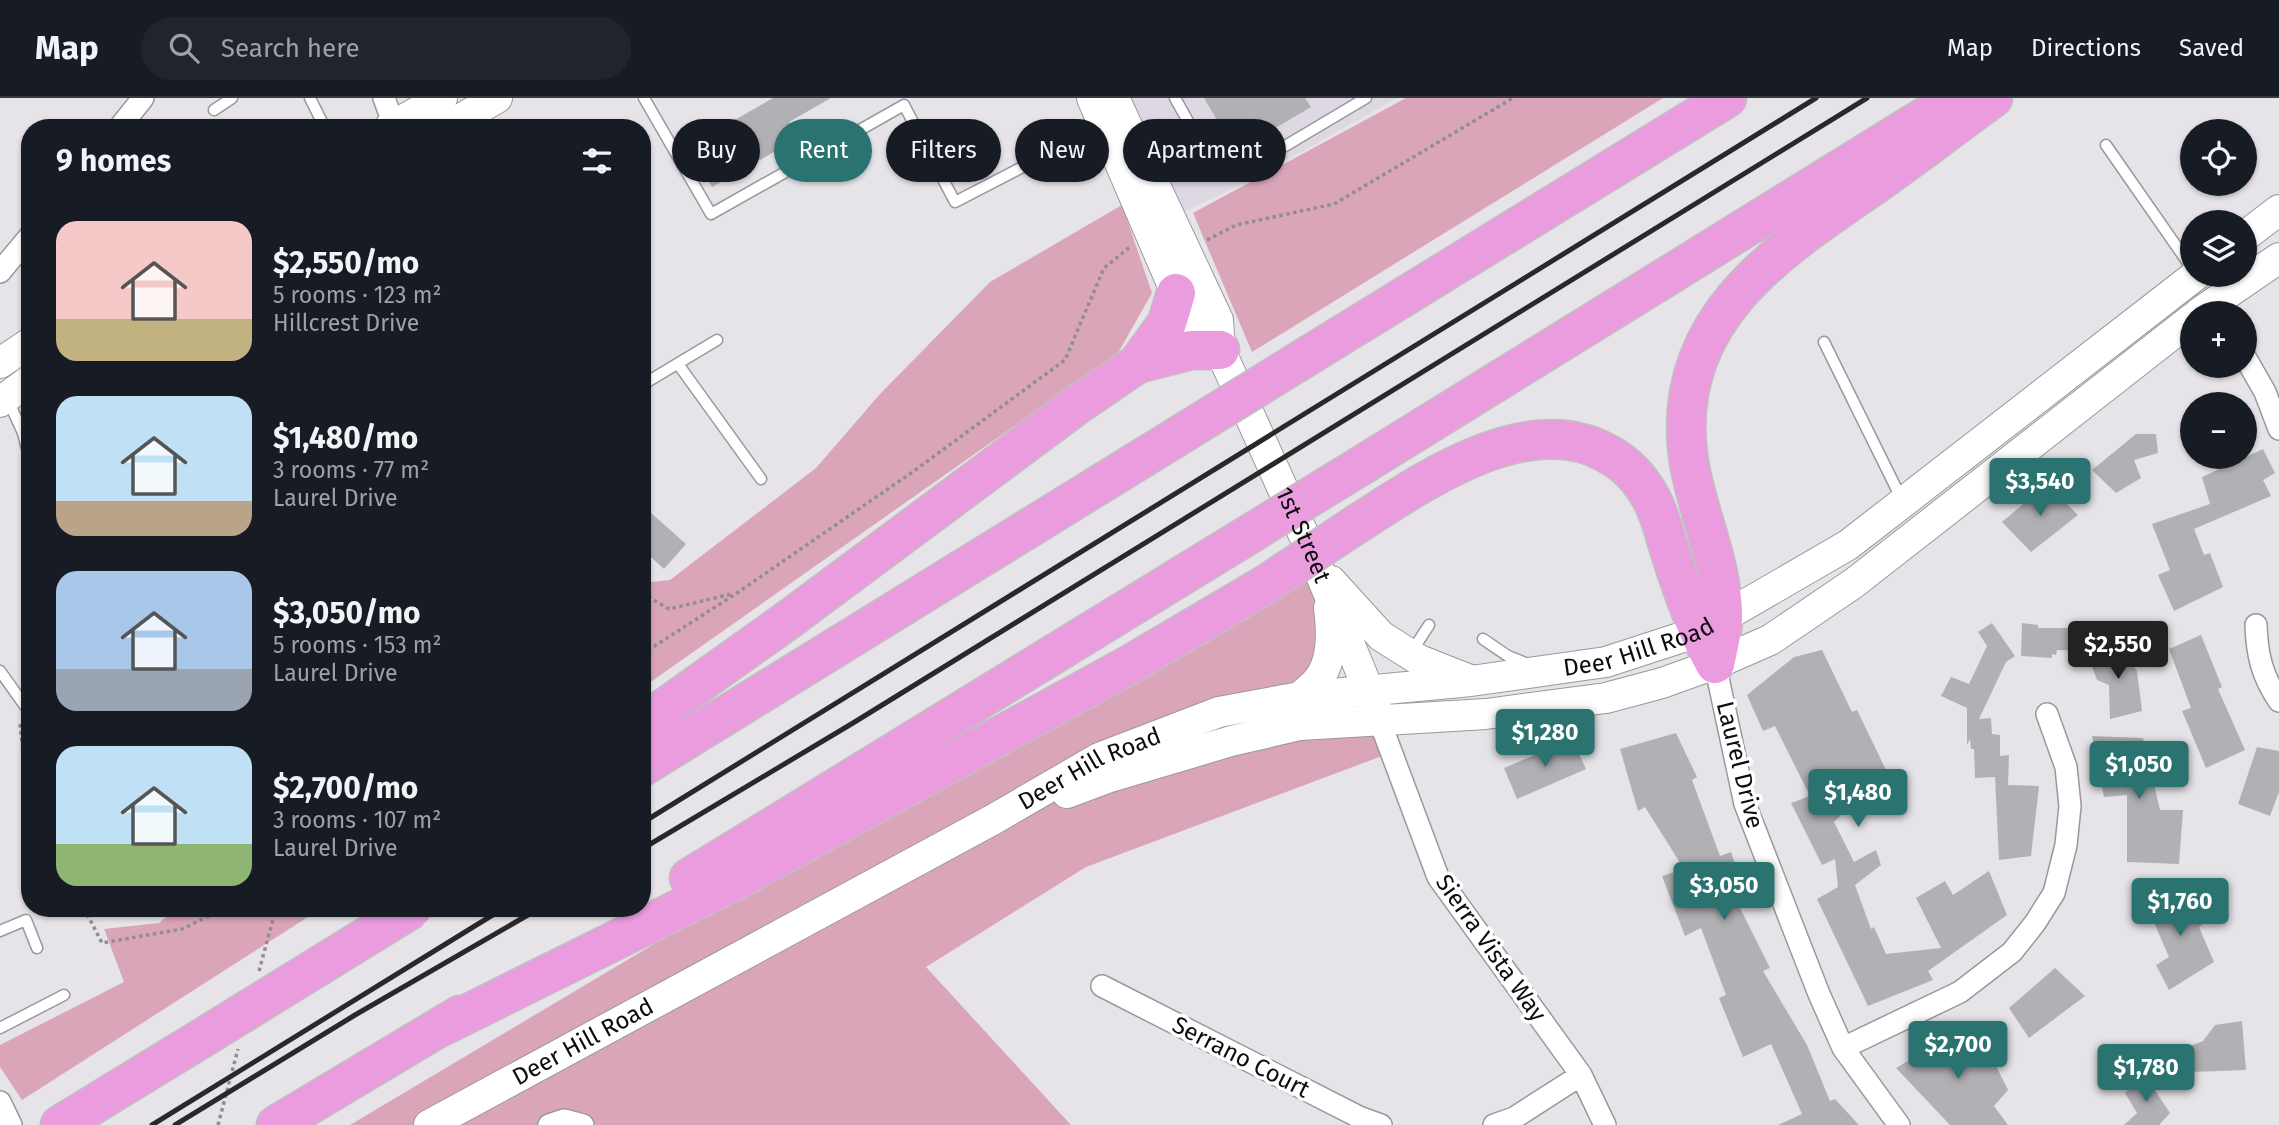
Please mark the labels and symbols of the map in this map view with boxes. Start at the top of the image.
pin: $3,540 [1983,458,2097,518]
street label: 1st Street [1270,483,1337,587]
street label: Deer Hill Road [1561,612,1719,682]
pin: $2,550 [2061,622,2175,681]
street label: Laurel Drive [1711,699,1769,831]
pin: $1,280 [1488,710,1602,769]
street label: Deer Hill Road [1013,722,1165,816]
pin: $1,050 [2082,742,2196,801]
pin: $1,480 [1801,770,1915,829]
pin: $3,050 [1667,862,1781,922]
street label: Sierra Vista Way [1430,869,1552,1027]
pin: $1,760 [2123,878,2237,938]
street label: Deer Hill Road [508,992,658,1091]
street label: Serrano Court [1168,1010,1315,1104]
pin: $2,700 [1901,1021,2015,1081]
pin: $1,780 [2089,1044,2203,1104]

